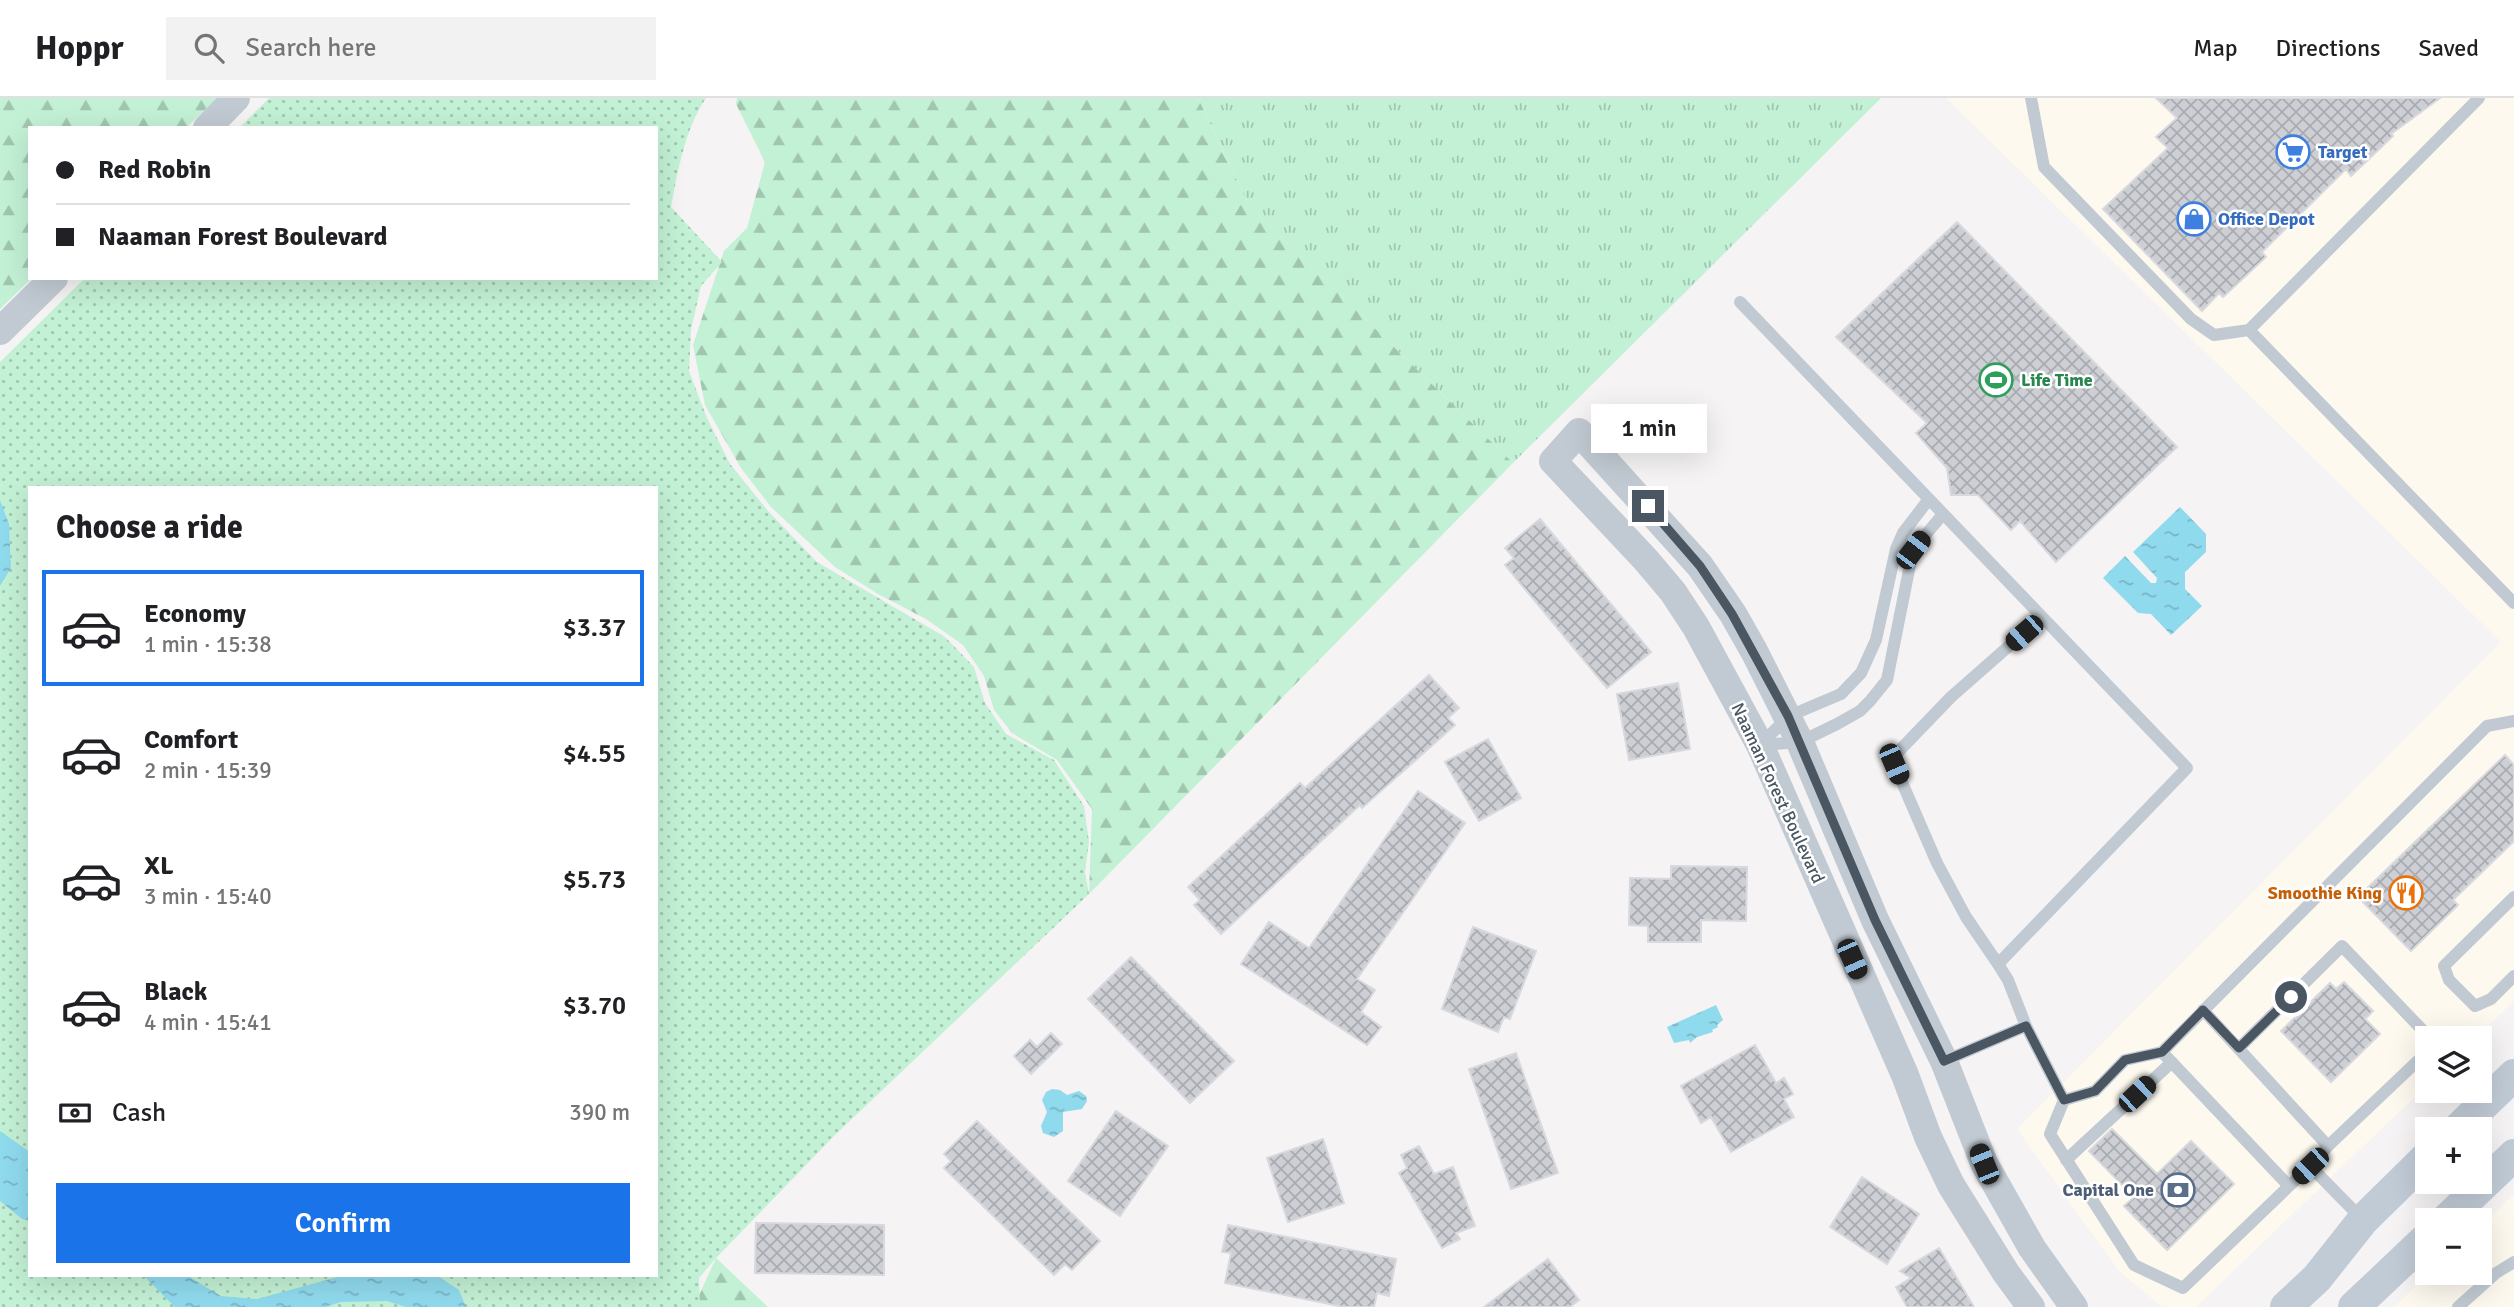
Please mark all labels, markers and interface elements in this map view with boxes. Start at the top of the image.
search box [166,17,656,80]
text: Hoppr [35,28,124,69]
icon: search [190,29,228,67]
text: Search here [246,32,377,64]
text: Map [2193,33,2238,63]
text: Directions [2276,33,2381,63]
text: Saved [2419,33,2479,63]
supermarket icon: Target [2274,133,2312,171]
place label: Target [2318,141,2368,163]
text: Red Robin [98,154,211,186]
shop icon: Office Depot [2175,200,2213,238]
place label: Office Depot [2218,208,2315,230]
text: Naaman Forest Boulevard [98,221,388,253]
sports icon: Life Time [1977,361,2015,399]
place label: Life Time [2021,369,2093,391]
callout: 1 min [1590,404,1706,454]
text: 1 min [1621,414,1677,443]
route end [1632,490,1664,522]
text: Choose a ride [56,508,243,547]
car [1892,527,1935,573]
icon: car [60,597,123,660]
text: Economy [144,598,246,630]
car [2002,611,2047,655]
text: $3.37 [563,612,626,644]
text: 1 min · 15:38 [144,630,272,659]
street label: Naaman Forest Boulevard [1726,699,1830,887]
icon: car [60,723,123,786]
text: Comfort [144,724,238,756]
text: $4.55 [563,738,626,770]
car [1877,741,1912,787]
text: 2 min · 15:39 [144,756,272,785]
icon: car [60,849,123,912]
text: XL [144,850,174,882]
text: $5.73 [563,864,626,896]
restaurant icon: Smoothie King [2387,874,2425,912]
text: 3 min · 15:40 [144,882,272,911]
place label: Smoothie King [2268,882,2382,904]
car [1834,936,1871,982]
icon: car [60,975,123,1038]
text: Black [144,976,207,1008]
route start [2275,981,2307,1013]
text: $3.70 [563,990,626,1022]
text: 4 min · 15:41 [144,1008,272,1037]
map controls [2415,1026,2492,1285]
button: layers [2415,1026,2492,1103]
car [2115,1072,2160,1116]
icon: cash [56,1094,94,1132]
text: Cash [112,1097,166,1129]
text: 390 m [569,1098,630,1127]
button: + [2415,1117,2492,1194]
car [1967,1141,2002,1187]
car [2288,1144,2333,1188]
bank icon: Capital One [2159,1171,2197,1209]
place label: Capital One [2063,1179,2154,1201]
button: Confirm [56,1183,630,1263]
button: − [2415,1208,2492,1285]

